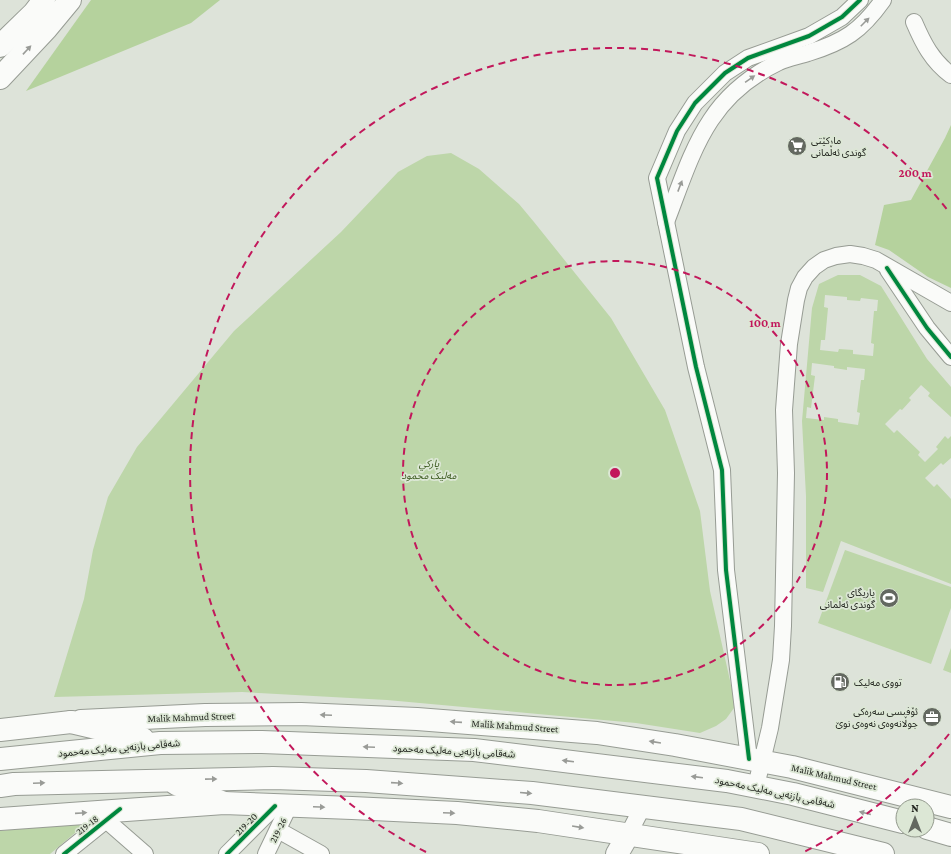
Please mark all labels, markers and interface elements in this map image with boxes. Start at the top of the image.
one-way arrow [860,17,870,27]
one-way arrow [22,45,31,55]
one-way arrow [745,75,755,83]
supermarket icon: مارکێتی گوندی ئەڵمانی [786,135,808,157]
place label: مارکێتی گوندی ئەڵمانی [811,135,867,159]
text: 200 m [898,166,932,180]
one-way arrow [678,179,684,191]
text: 100 m [749,316,782,330]
park label: پارکي مەليک محمود [402,458,457,482]
centre of rings [608,466,622,480]
place label: یاریگای گوندی ئەڵمانی [820,587,876,611]
sports icon: یاریگای گوندی ئەڵمانی [878,587,900,609]
fuel station icon: تووی مەلیک [829,671,851,693]
place label: تووی مەلیک [854,677,902,689]
place label: ئۆفیسی سەرەکی جوڵانەوەی نەوەی نوێ [835,706,918,730]
office icon: ئۆفیسی سەرەکی جوڵانەوەی نەوەی نوێ [921,706,943,728]
street label: Malik Mahmud Street [147,710,235,724]
one-way arrow [319,712,332,718]
street label: Malik Mahmud Street [471,717,559,735]
one-way arrow [450,719,462,726]
street label: شەقامی بازنەیی مەلیک مەحمود [57,737,181,760]
one-way arrow [649,739,661,745]
street label: شەقامی بازنەیی مەلیک مەحمود [392,742,516,761]
one-way arrow [363,743,375,750]
one-way arrow [562,757,574,764]
street label: Malik Mahmud Street [790,762,878,792]
one-way arrow [691,774,703,780]
street label: شەقامی بازنەیی مەلیک مەحمود [714,774,836,811]
one-way arrow [205,776,218,782]
one-way arrow [33,780,45,787]
one-way arrow [391,780,403,787]
one-way arrow [520,789,532,796]
north arrow [895,798,935,838]
text: N [911,802,919,814]
one-way arrow [313,804,326,810]
one-way arrow [75,809,87,816]
one-way arrow [443,809,455,816]
one-way arrow [859,809,871,815]
street label: 219-20 [233,810,260,837]
street label: 219-18 [74,813,100,837]
street label: 219-26 [267,816,289,844]
one-way arrow [572,824,584,830]

